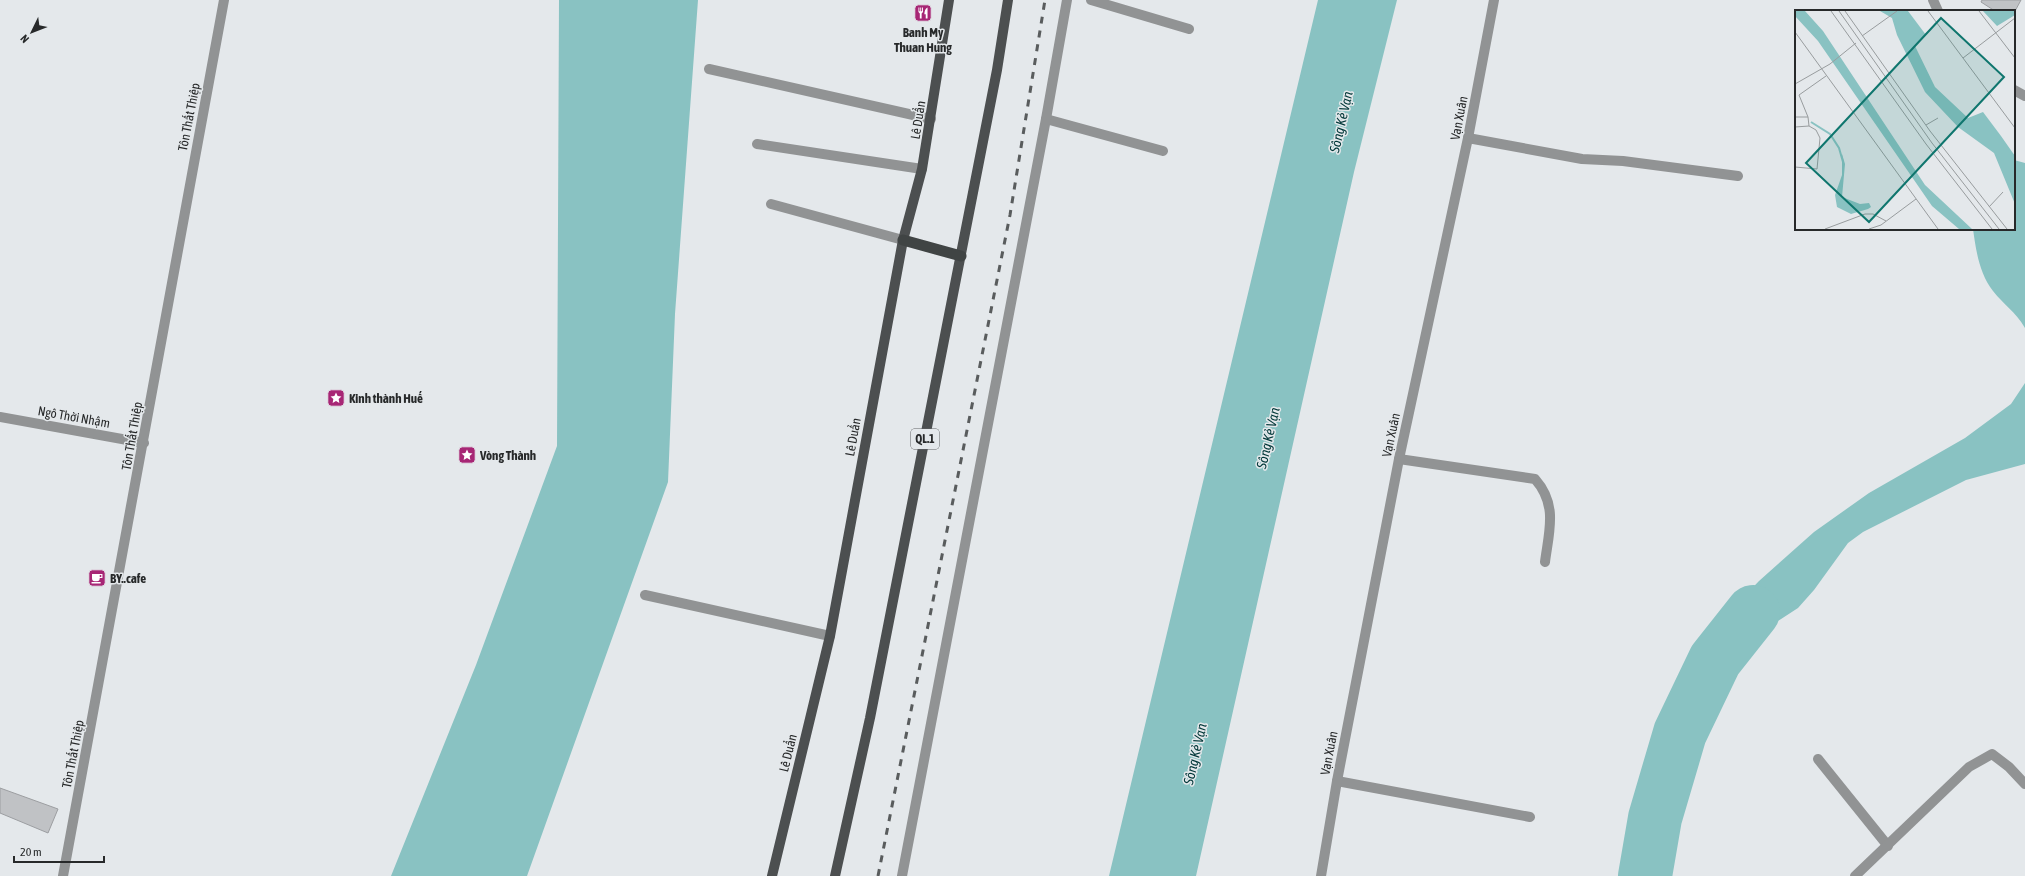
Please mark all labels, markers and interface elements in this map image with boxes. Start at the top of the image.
restaurant icon: Banh My Thuan Hung [913,3,933,23]
inset map [1795,10,2015,230]
north arrow [12,12,52,52]
place label: Banh My Thuan Hung [894,25,952,55]
text: N [18,32,31,45]
street label: Tôn Thất Thiệp [175,82,203,152]
water label: Sông Kẻ Vạn [1326,90,1356,155]
street label: Vạn Xuân [1447,95,1471,141]
street label: Lê Duẩn [907,100,928,140]
place icon: Kinh thành Huế [326,388,346,408]
place label: Kinh thành Huế [349,391,423,406]
street label: Tôn Thất Thiệp [119,401,145,471]
street label: Ngô Thời Nhậm [37,403,111,431]
water label: Sông Kẻ Vạn [1253,406,1283,471]
street label: Vạn Xuân [1379,412,1403,458]
street label: Lê Duẩn [841,417,864,457]
road number: QL.1 [911,429,939,449]
place icon: Vòng Thành [457,445,477,465]
place label: Vòng Thành [479,448,536,463]
cafe icon: BY..cafe [87,568,107,588]
place label: BY..cafe [110,571,146,586]
street label: Tôn Thất Thiệp [59,719,87,789]
water label: Sông Kẻ Vạn [1180,722,1210,787]
street label: Vạn Xuân [1317,730,1341,776]
street label: Lê Duẩn [775,732,800,774]
scale bar [14,838,104,864]
text: 20 m [20,845,42,859]

